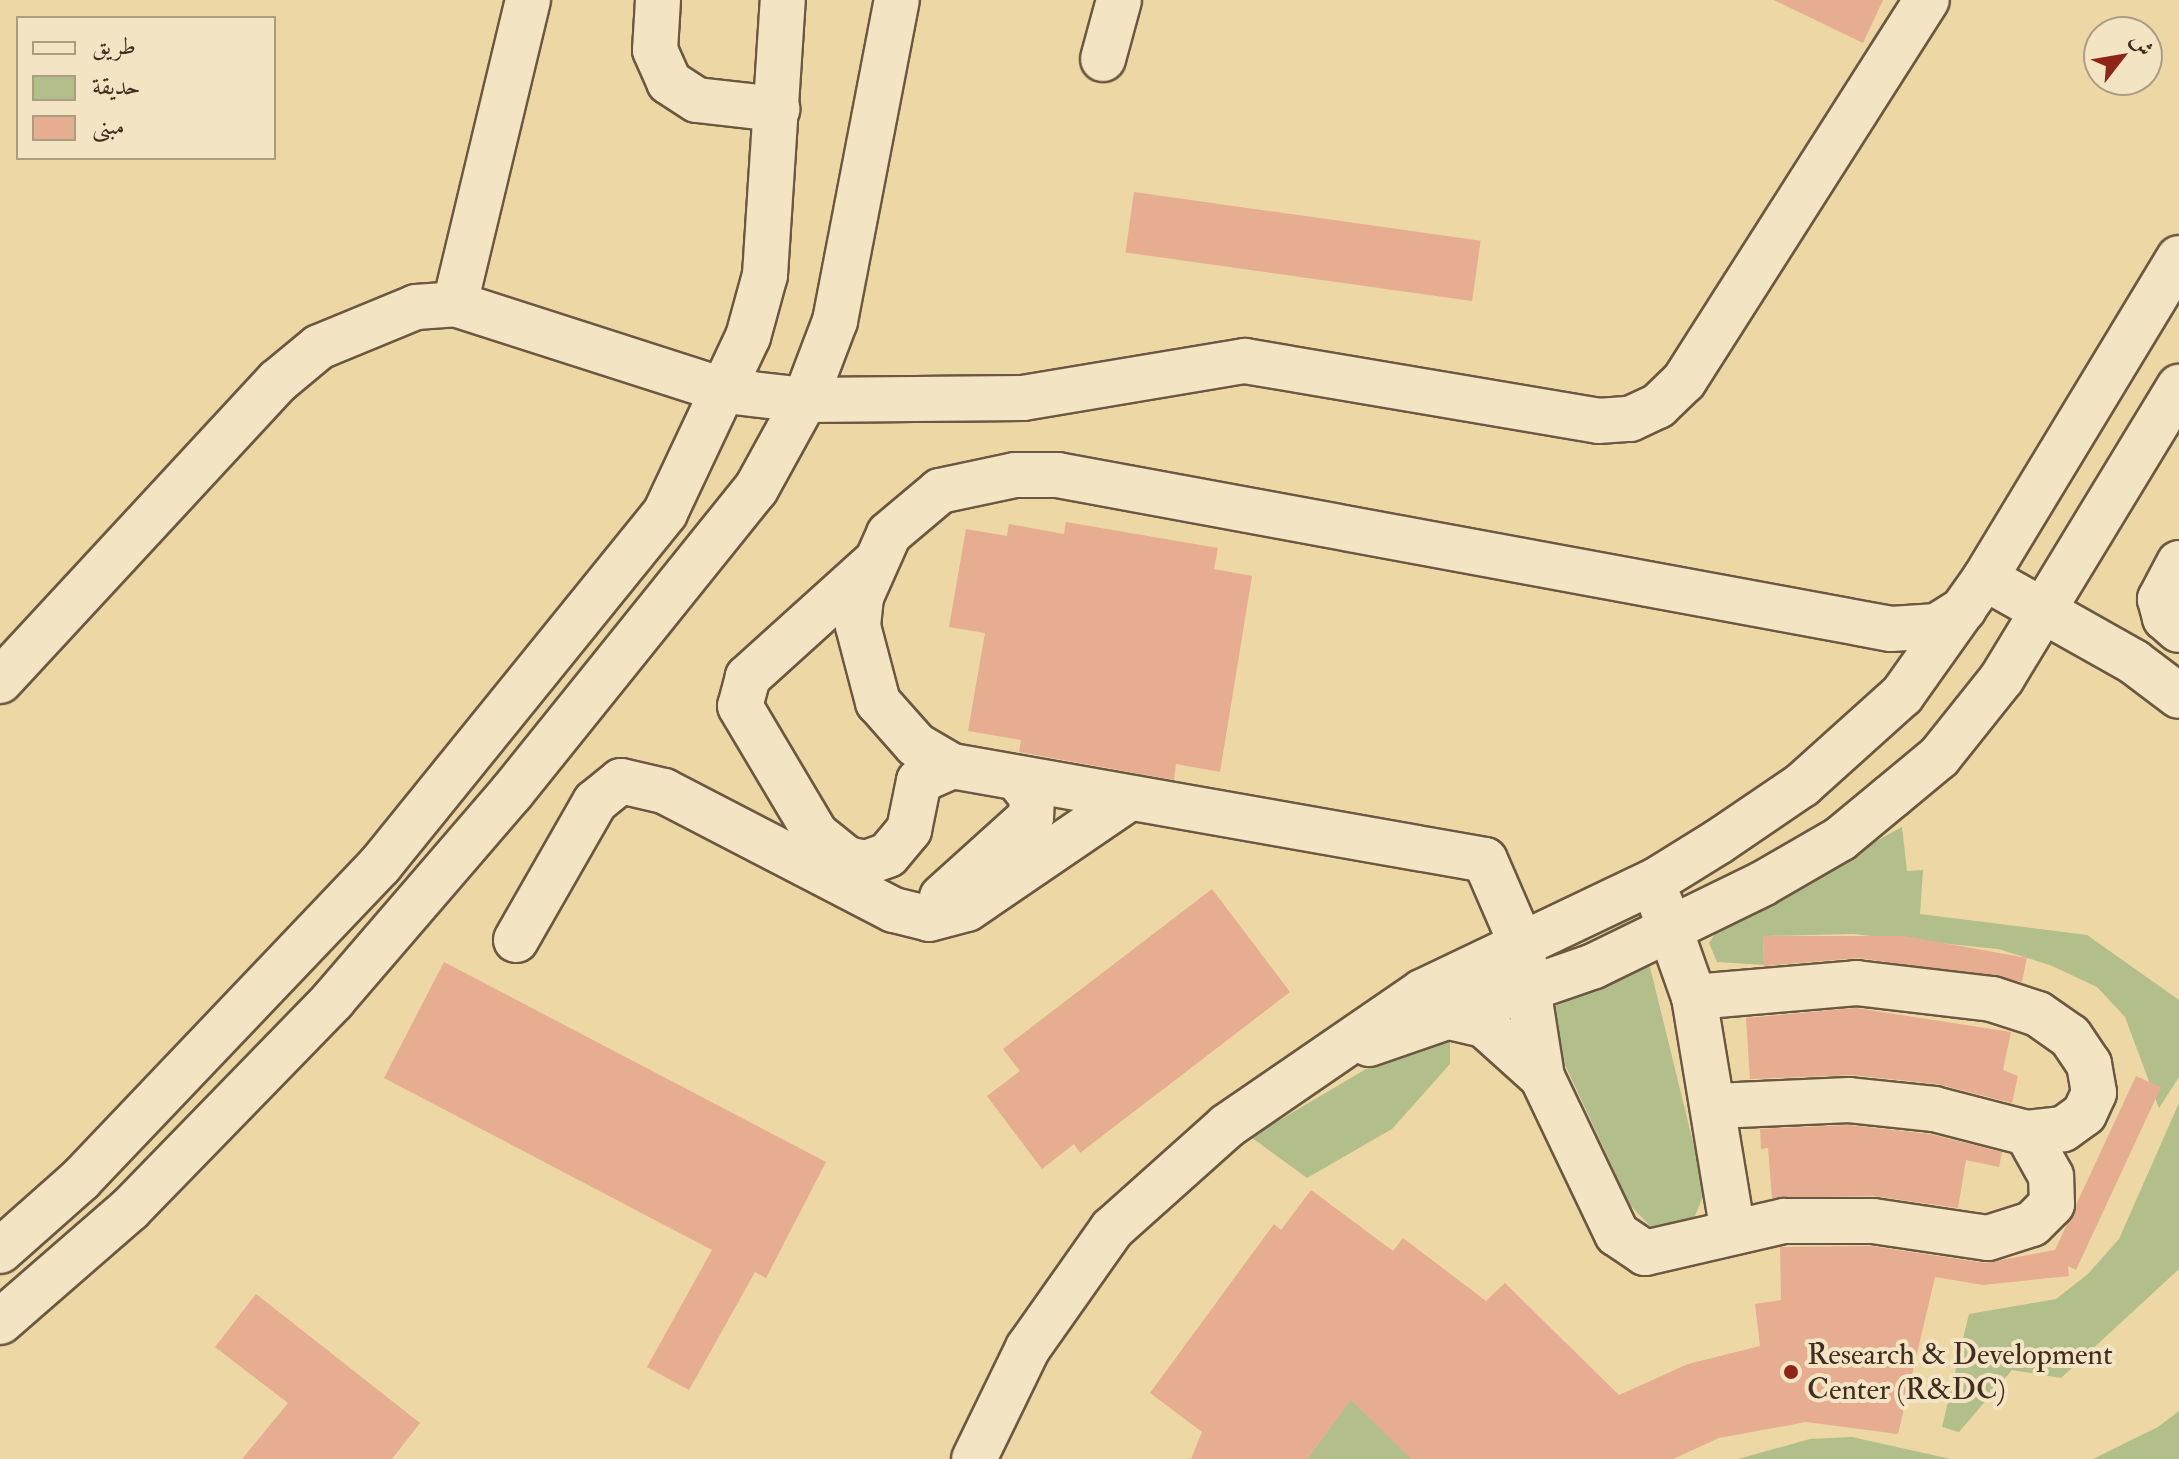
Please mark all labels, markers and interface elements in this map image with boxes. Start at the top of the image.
legend [16,16,276,160]
north arrow [2083,16,2163,96]
text: ش [2124,28,2159,61]
text: طريق [92,31,136,62]
text: حديقة [92,71,141,102]
text: مبنى [92,111,125,142]
place label: Research & Development Center (R&DC) [1807,1337,2113,1408]
marker: Research & Development Center (R&DC) [1782,1363,1800,1381]

